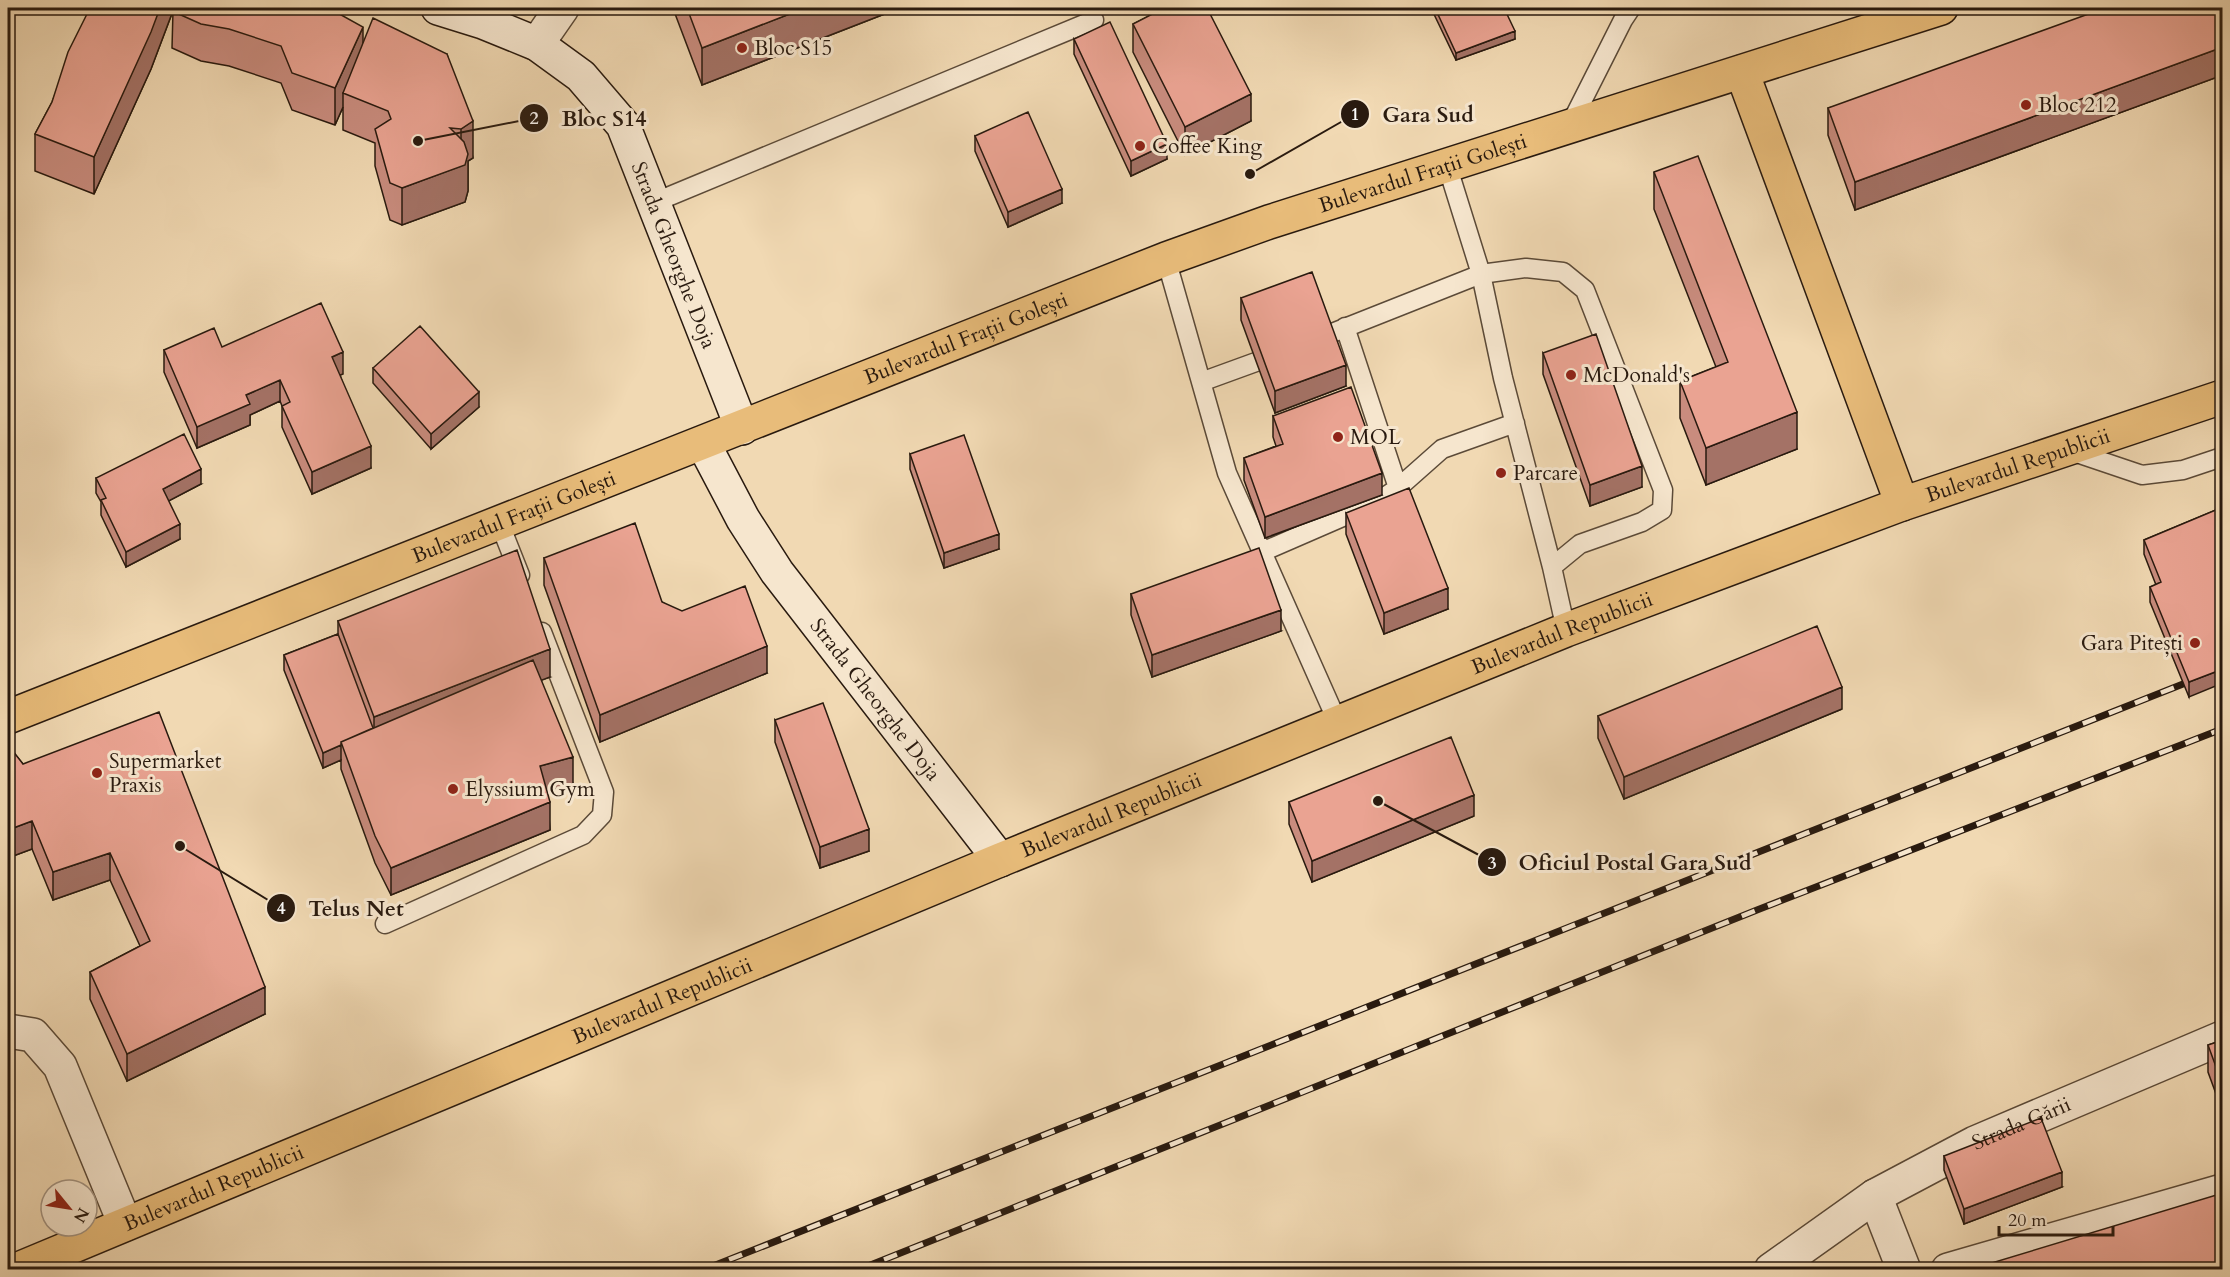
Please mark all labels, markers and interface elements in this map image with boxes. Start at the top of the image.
place label: Bloc S15 [754,34,832,63]
marker: Bloc S15 [735,41,749,55]
place label: Bloc 212 [2038,91,2117,120]
callout: Gara Sud [1340,94,1486,134]
callout: Bloc S14 [519,98,658,138]
marker: Bloc 212 [2019,98,2033,112]
text: Gara Sud [1382,100,1474,130]
text: 1 [1350,102,1360,127]
text: Bloc S14 [562,104,646,134]
text: 2 [529,106,539,131]
street label: Bulevardul Frații Golești [1315,126,1531,220]
place label: Coffee King [1152,132,1262,161]
marker: Coffee King [1133,139,1147,153]
street label: Strada Gheorghe Doja [624,157,724,353]
street label: Bulevardul Frații Golești [860,285,1072,392]
place label: McDonald's [1583,361,1690,390]
marker: McDonald's [1564,368,1578,382]
street label: Bulevardul Republicii [1922,421,2114,510]
place label: MOL [1350,423,1401,452]
marker: MOL [1331,430,1345,444]
place label: Parcare [1513,459,1578,488]
street label: Bulevardul Frații Golești [408,463,620,570]
marker: Parcare [1494,466,1508,480]
street label: Bulevardul Republicii [1467,584,1657,682]
street label: Strada Gheorghe Doja [803,612,948,787]
place label: Gara Pitești [2081,629,2183,658]
marker: Gara Pitești [2188,636,2202,650]
place label: Supermarket Praxis [109,747,222,800]
street label: Bulevardul Republicii [1017,765,1206,864]
marker: Supermarket Praxis [90,766,104,780]
place label: Elyssium Gym [465,775,595,804]
marker: Elyssium Gym [446,782,460,796]
callout: Oficiul Postal Gara Sud [1477,842,1764,882]
text: Oficiul Postal Gara Sud [1519,848,1752,878]
text: 3 [1487,851,1497,876]
callout: Telus Net [266,888,416,928]
text: Telus Net [308,894,404,924]
text: 4 [276,896,286,921]
street label: Bulevardul Republicii [568,950,757,1051]
street label: Strada Gării [1967,1089,2075,1157]
street label: Bulevardul Republicii [119,1137,308,1238]
north arrow [39,1178,99,1238]
scale bar [1999,1199,2113,1237]
text: N [68,1203,94,1227]
text: 20 m [2008,1208,2047,1233]

